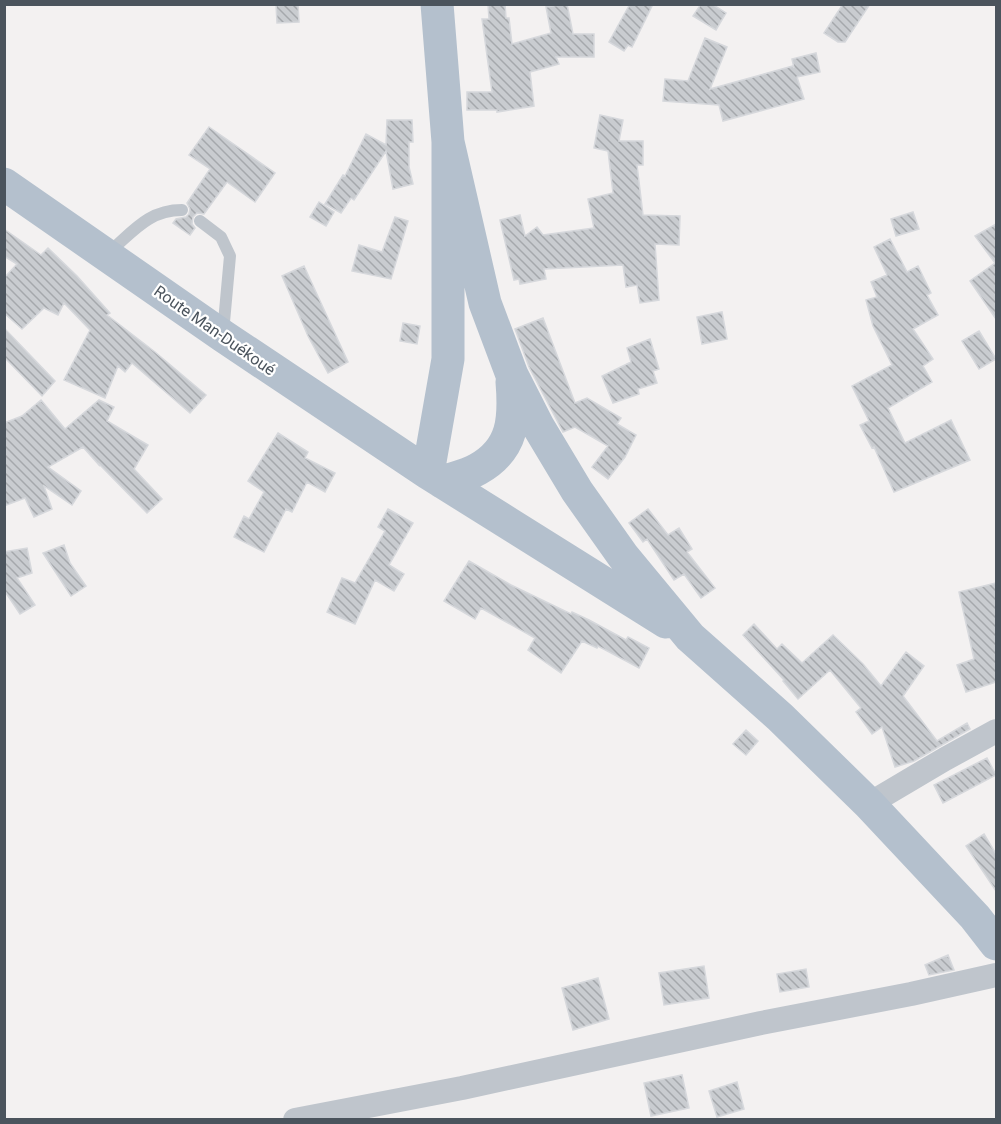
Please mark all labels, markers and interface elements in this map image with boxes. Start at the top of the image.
street label: Route Man-Duékoué [150,281,279,379]

